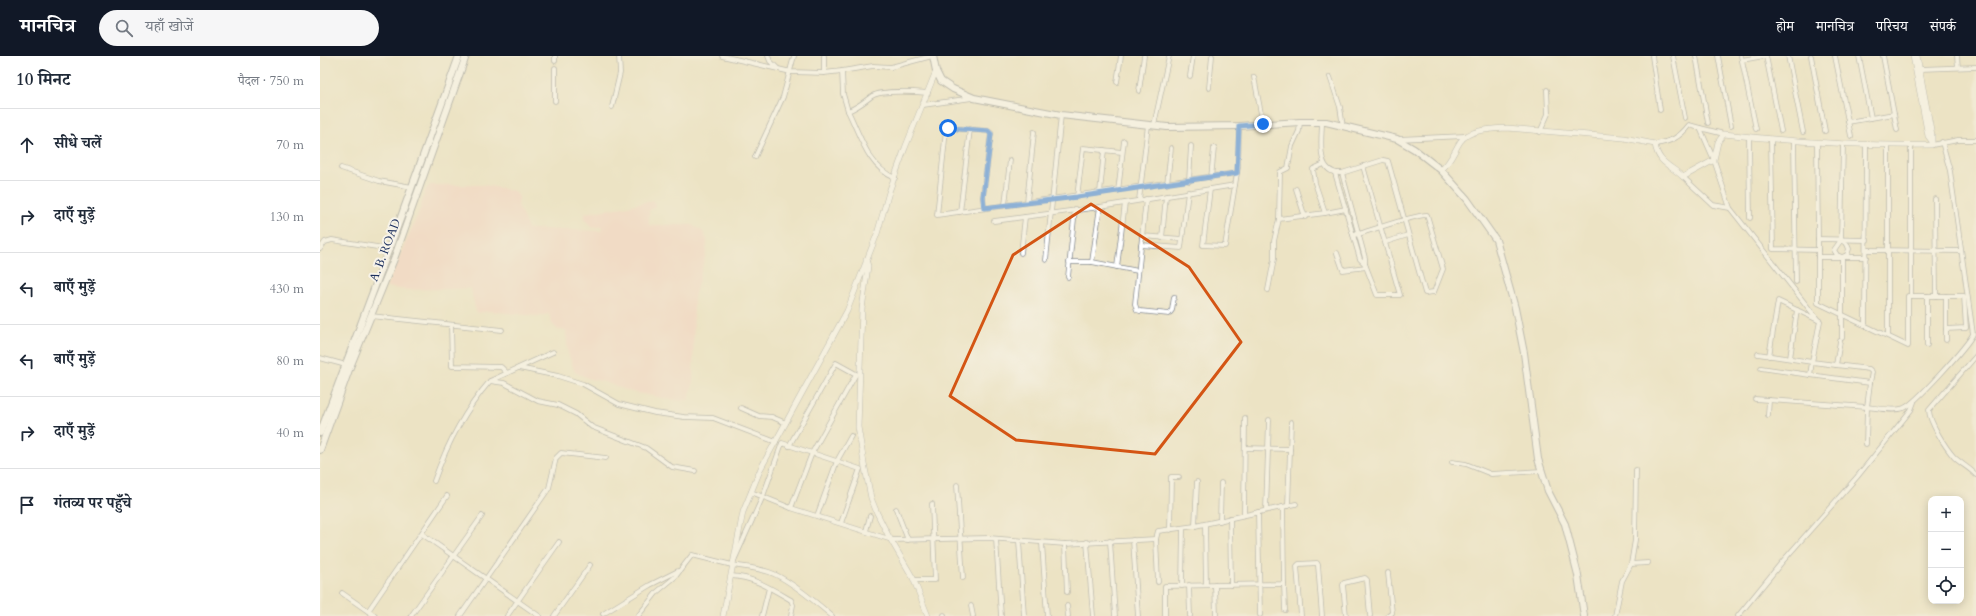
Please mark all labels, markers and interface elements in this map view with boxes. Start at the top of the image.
search box [99,10,379,46]
text: मानचित्र [20,13,75,39]
text: यहाँ खोजें [145,16,193,36]
icon: search [113,17,135,39]
text: होम [1776,17,1794,36]
text: मानचित्र [1816,17,1854,36]
text: परिचय [1876,17,1908,36]
text: संपर्क [1930,17,1956,36]
text: 10 मिनट [16,68,70,91]
text: पैदल · 750 m [238,72,304,90]
route end [1254,115,1272,133]
route start [939,119,957,137]
text: सीधे चलें [54,133,102,153]
icon: ahead [16,134,38,156]
text: 70 m [276,136,304,154]
text: दाएँ मुड़ें [54,205,95,225]
icon: right [16,206,38,228]
text: 130 m [270,208,304,226]
street label: A. B. ROAD [366,216,404,284]
text: बाएँ मुड़ें [54,277,95,297]
icon: left [16,278,38,300]
text: 430 m [270,280,304,298]
text: बाएँ मुड़ें [54,349,95,369]
icon: left [16,350,38,372]
text: 80 m [276,352,304,370]
text: दाएँ मुड़ें [54,421,95,441]
icon: right [16,422,38,444]
text: 40 m [276,424,304,442]
text: गंतव्य पर पहुँचे [54,493,131,513]
icon: arrive [16,494,38,516]
map controls [1928,496,1964,604]
button: + [1928,496,1964,532]
button: − [1928,532,1964,568]
button: locate [1928,568,1964,604]

